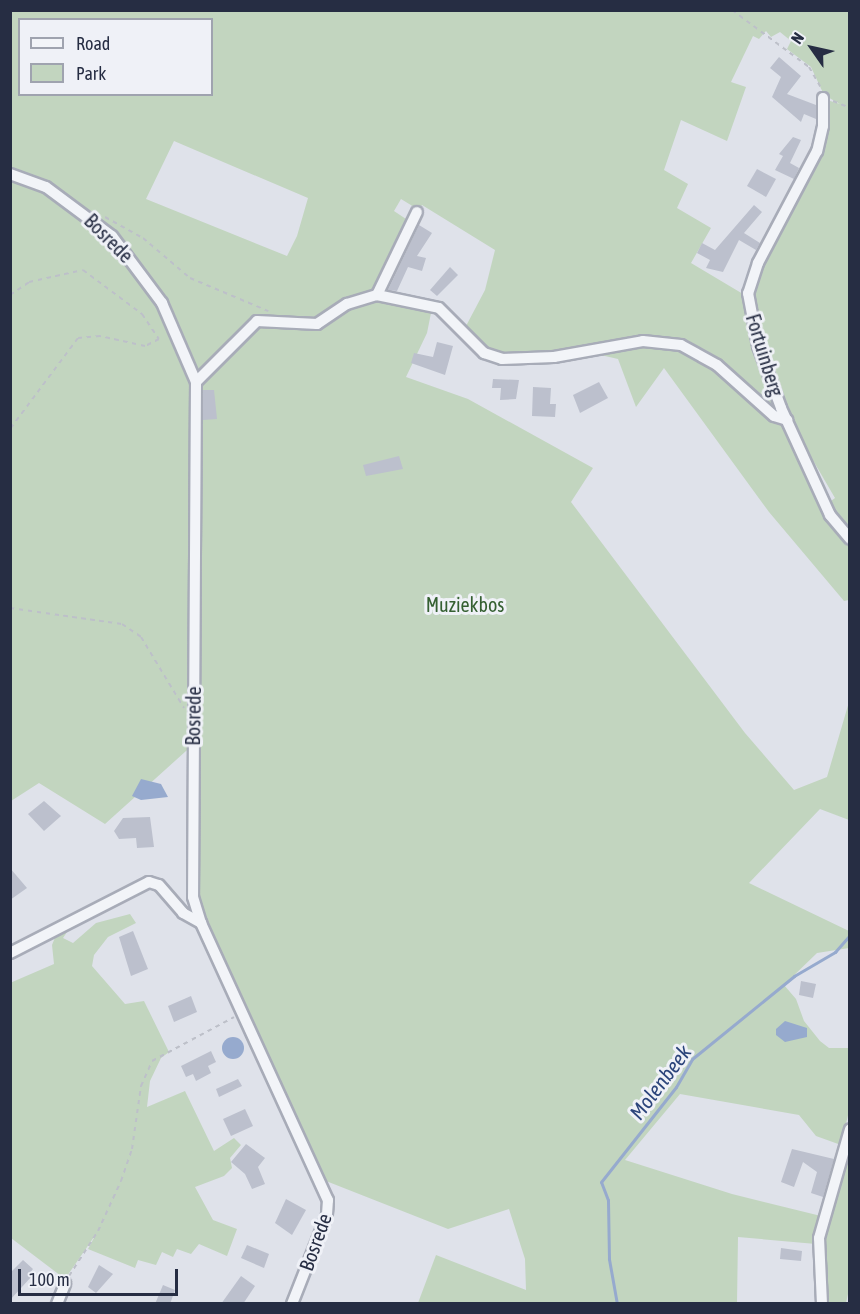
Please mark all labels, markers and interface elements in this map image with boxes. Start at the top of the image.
legend [18,18,213,96]
north arrow [782,18,842,78]
text: N [787,29,807,47]
text: Road [76,33,110,54]
text: Park [76,63,106,84]
street label: Bosrede [80,209,138,267]
street label: Fortuinberg [741,311,789,399]
park label: Muziekbos [426,592,504,616]
street label: Bosrede [180,686,206,746]
water label: Molenbeek [624,1040,696,1124]
street label: Bosrede [294,1210,336,1274]
scale bar [21,1257,182,1295]
text: 100 m [29,1269,70,1290]

